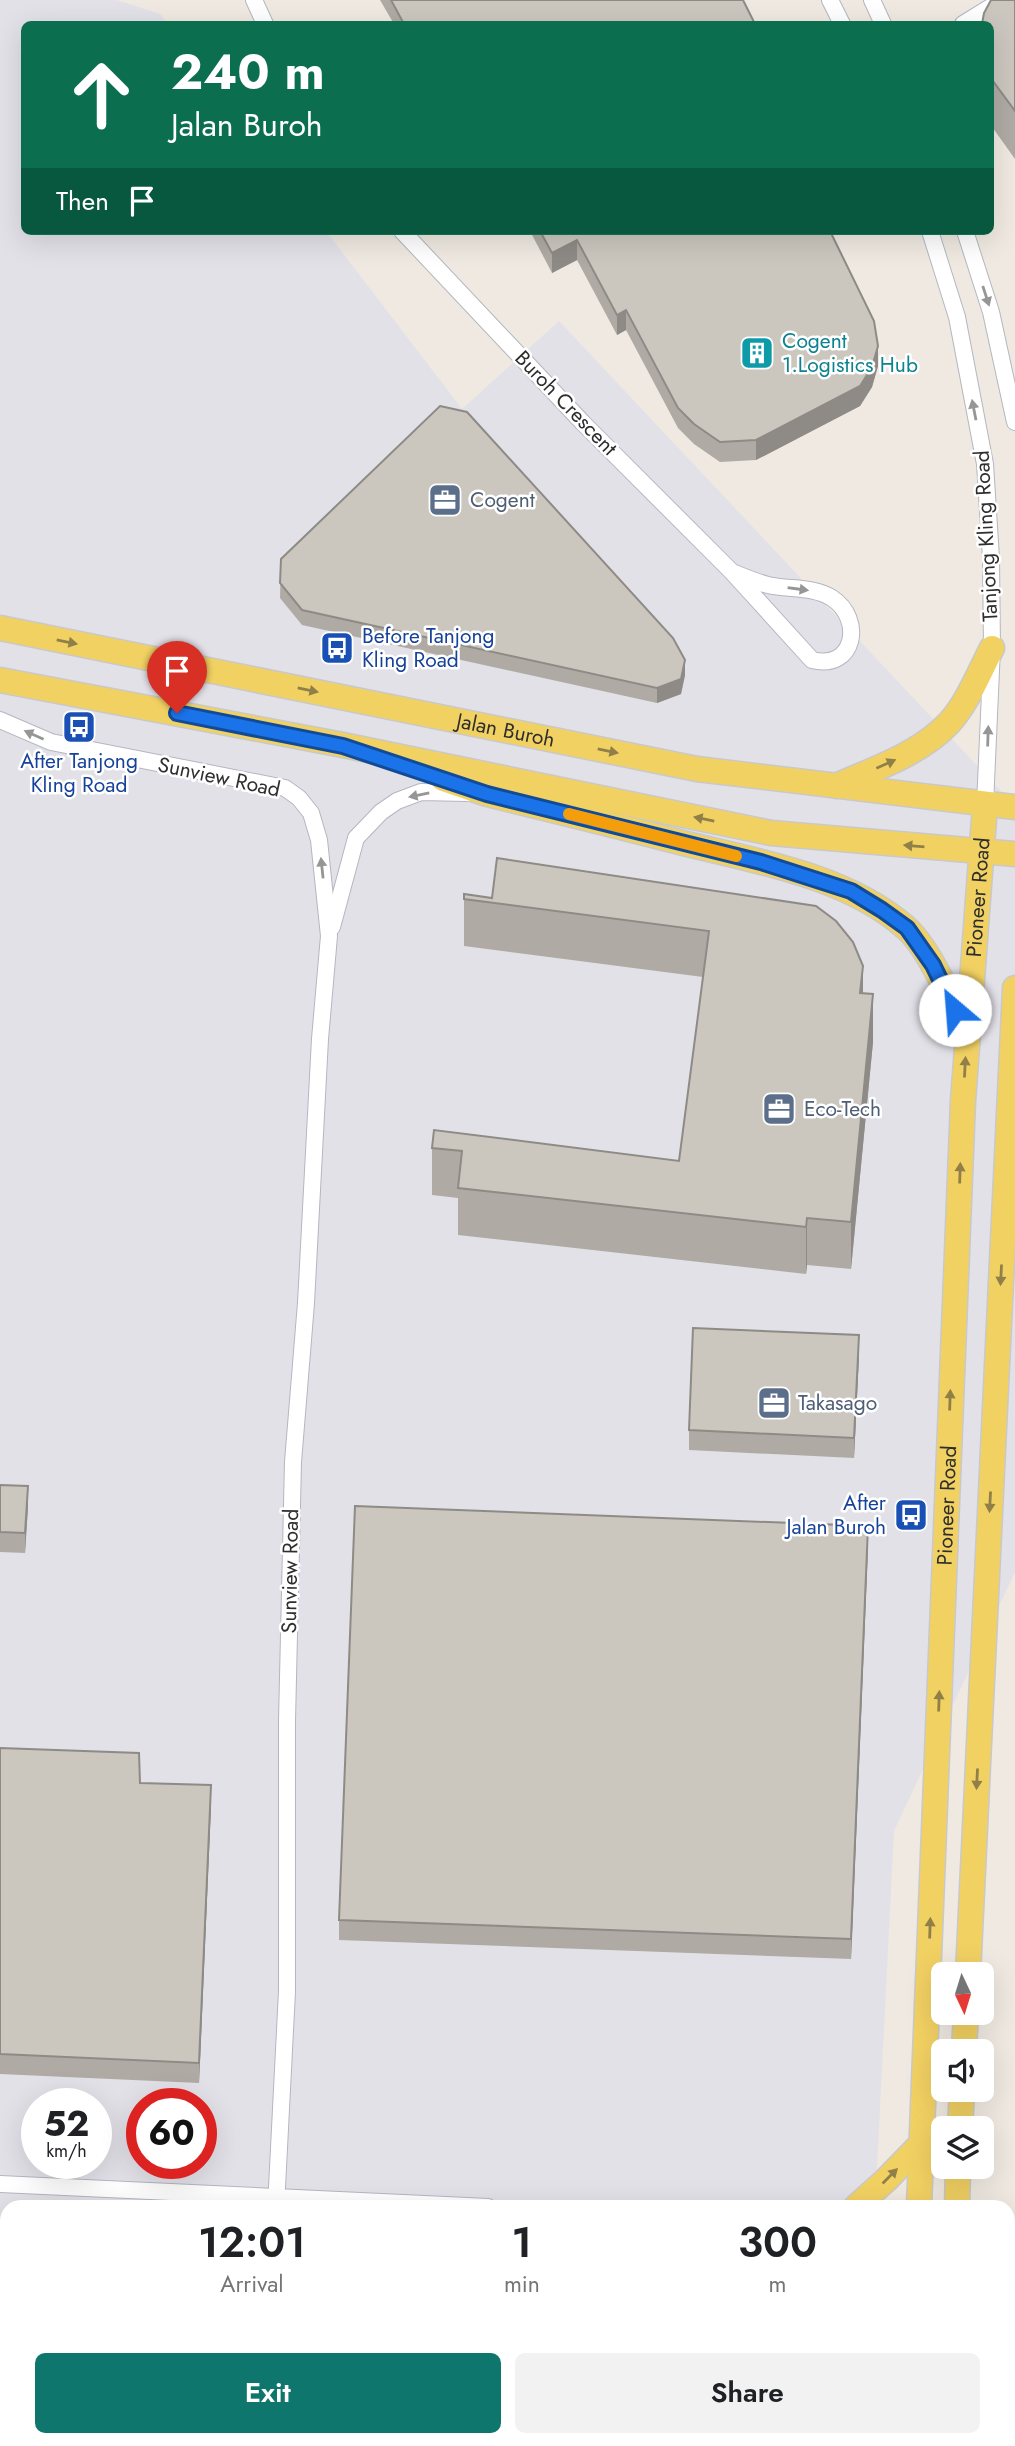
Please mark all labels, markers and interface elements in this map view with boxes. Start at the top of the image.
text: 240 m [171,37,325,107]
icon: ahead [56,49,147,140]
text: Jalan Buroh [171,102,323,148]
text: Then [56,182,109,220]
icon: arrive [123,182,161,220]
one-way arrow [981,286,992,307]
place label: Cogent 1.Logistics Hub [782,326,918,380]
building icon: Cogent 1.Logistics Hub [738,334,776,372]
street label: Buroh Crescent [508,344,624,462]
one-way arrow [968,399,979,421]
street label: Tanjong Kling Road [967,450,1005,622]
office icon: Cogent [426,481,464,519]
place label: Cogent [470,485,535,515]
one-way arrow [787,584,809,595]
place label: Before Tanjong Kling Road [362,621,495,675]
bus stop icon: Before Tanjong Kling Road [318,629,356,667]
one-way arrow [56,636,78,647]
pin [147,641,207,713]
icon: arrive [158,652,196,690]
one-way arrow [297,684,319,695]
street label: Jalan Buroh [451,705,558,755]
bus stop icon: After Tanjong Kling Road [60,708,98,746]
one-way arrow [982,725,993,747]
one-way arrow [24,729,44,741]
one-way arrow [597,745,619,756]
place label: After Tanjong Kling Road [20,746,138,800]
street label: Sunview Road [155,749,283,805]
one-way arrow [876,758,896,770]
one-way arrow [408,790,430,801]
one-way arrow [693,813,715,824]
street label: Pioneer Road [959,836,998,958]
one-way arrow [903,840,925,851]
one-way arrow [316,857,327,879]
position arrow [918,973,992,1047]
one-way arrow [959,1055,970,1077]
office icon: Eco-Tech [760,1090,798,1128]
place label: Eco-Tech [804,1094,881,1124]
one-way arrow [954,1161,965,1183]
one-way arrow [996,1264,1007,1286]
office icon: Takasago [755,1384,793,1422]
place label: Takasago [798,1388,877,1418]
one-way arrow [945,1389,956,1411]
street label: Pioneer Road [930,1445,964,1566]
place label: After Jalan Buroh [783,1488,887,1542]
one-way arrow [985,1492,996,1514]
bus stop icon: After Jalan Buroh [892,1496,930,1534]
street label: Sunview Road [274,1508,306,1634]
one-way arrow [933,1689,945,1711]
one-way arrow [972,1768,983,1790]
one-way arrow [925,1917,936,1939]
north arrow [931,1962,994,2025]
map controls [931,1962,994,2179]
button: sound [931,2039,994,2102]
speed limit sign: 60 [126,2088,217,2179]
text: 52 [44,2099,89,2149]
button: layers [931,2116,994,2179]
text: km/h [46,2138,87,2164]
one-way arrow [882,2168,898,2184]
text: 12:01 [198,2212,306,2273]
text: 1 [512,2212,532,2273]
text: 300 [738,2212,817,2273]
text: Arrival [220,2267,284,2301]
text: min [504,2267,540,2301]
text: m [768,2267,786,2301]
button: Exit [35,2353,501,2433]
button: Share [515,2353,980,2433]

